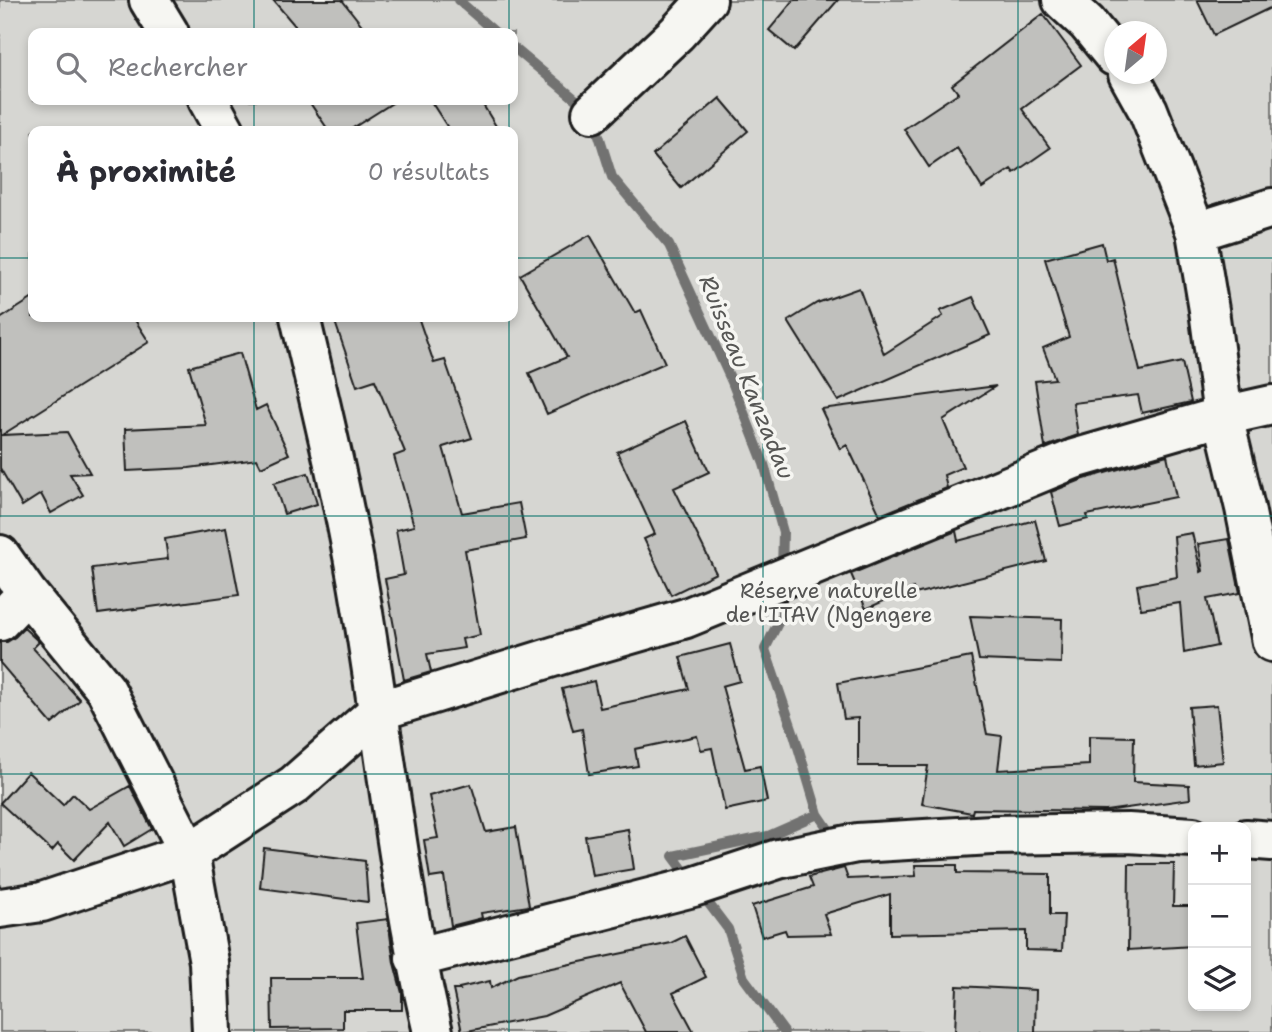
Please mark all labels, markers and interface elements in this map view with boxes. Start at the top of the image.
north arrow [1104,21,1167,84]
search box [28,28,518,105]
icon: search [52,48,90,86]
text: Rechercher [108,49,248,84]
text: À proximité [56,151,236,192]
text: 0 résultats [368,157,490,187]
water label: Ruisseau Kanzadau [692,271,802,483]
park label: Réserve naturelle de l'ITAV (Ngengere [726,577,932,629]
map controls [1188,822,1251,1011]
button: + [1188,822,1251,885]
button: − [1188,885,1251,948]
button: layers [1188,948,1251,1011]

